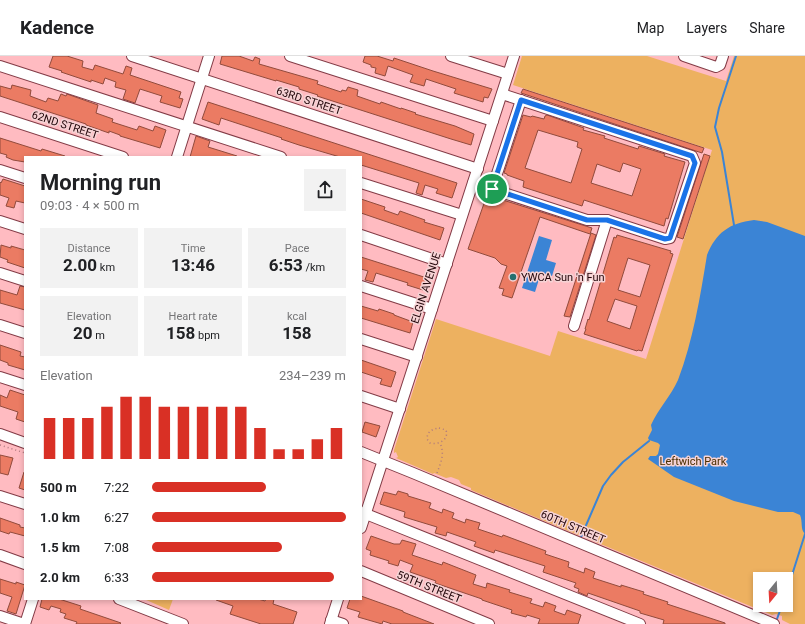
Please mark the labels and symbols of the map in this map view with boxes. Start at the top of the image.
street label: 63RD STREET [275,84,344,118]
street label: 62ND STREET [30,108,100,142]
pin [475,172,509,206]
street label: ELGIN AVENUE [408,251,444,325]
place label: YWCA Sun 'n Fun [521,271,605,284]
marker: YWCA Sun 'n Fun [508,272,518,282]
park label: Leftwich Park [660,455,727,468]
street label: 60TH STREET [539,508,607,547]
street label: 59TH STREET [395,568,464,606]
north arrow [753,572,793,612]

